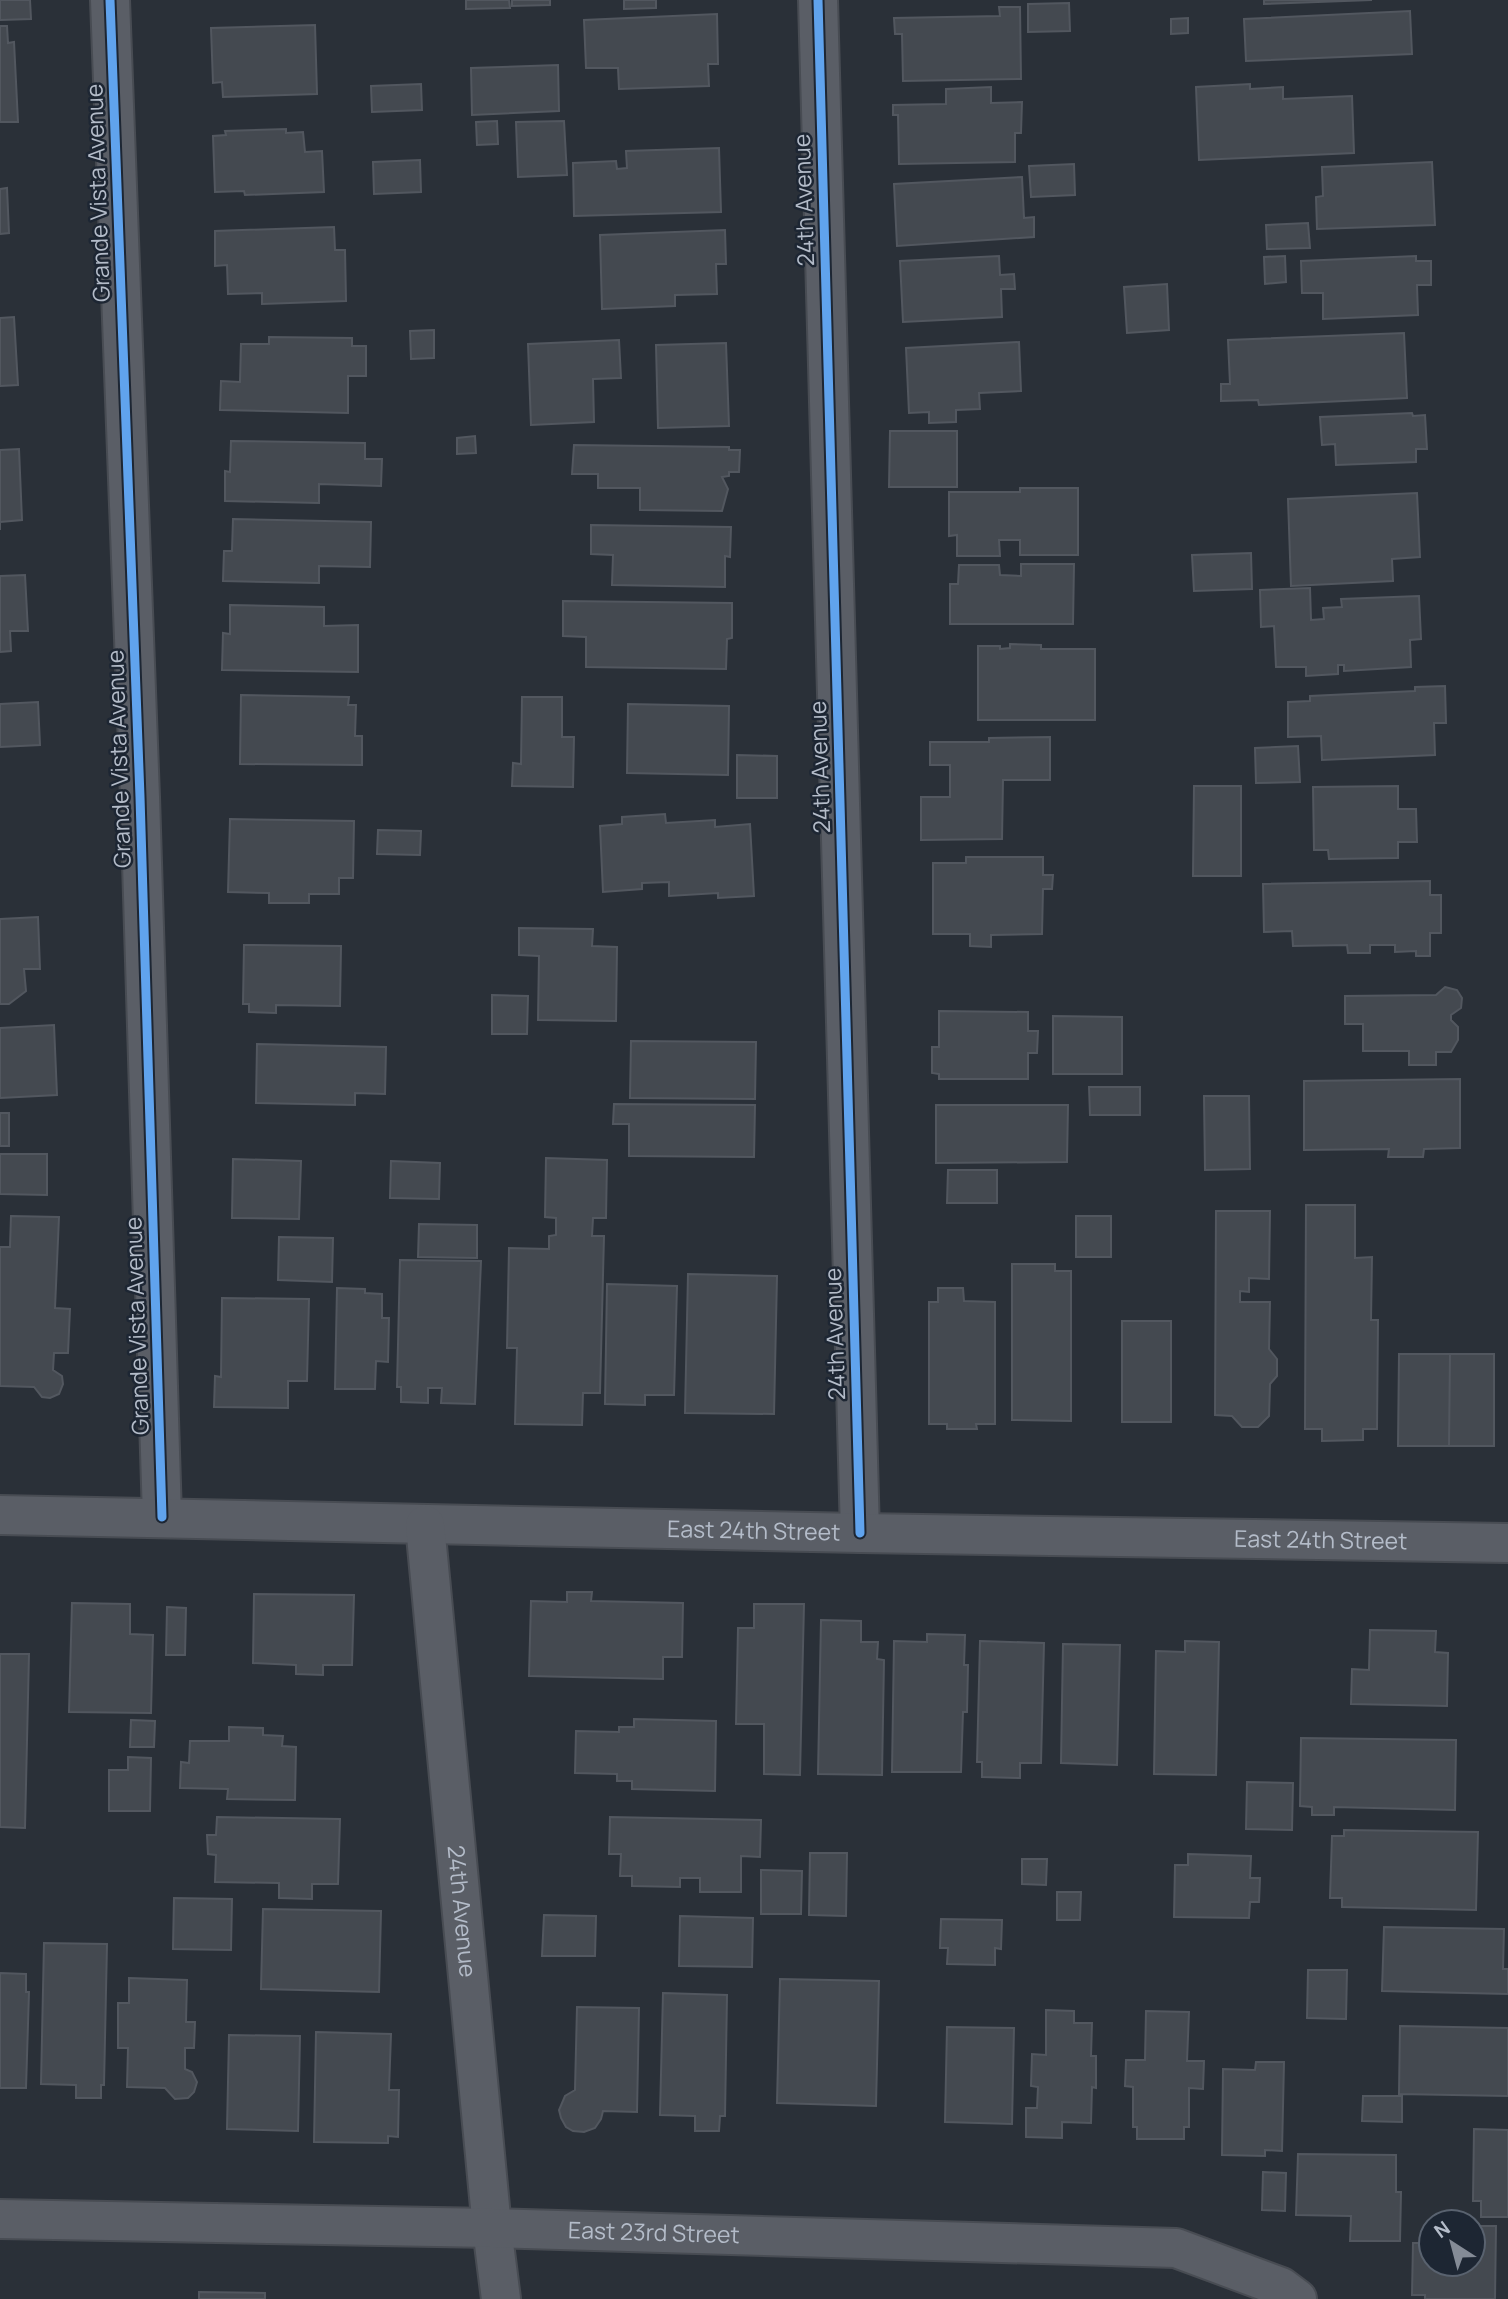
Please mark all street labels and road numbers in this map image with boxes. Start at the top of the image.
street label: Grande Vista Avenue [77,83,117,303]
street label: 24th Avenue [785,133,821,267]
street label: Grande Vista Avenue [98,649,138,869]
street label: 24th Avenue [801,700,837,834]
street label: Grande Vista Avenue [116,1216,156,1436]
street label: 24th Avenue [816,1267,852,1401]
street label: East 24th Street [667,1512,841,1548]
street label: East 24th Street [1234,1522,1408,1556]
street label: 24th Avenue [441,1844,485,1979]
street label: East 23rd Street [568,2213,740,2250]

